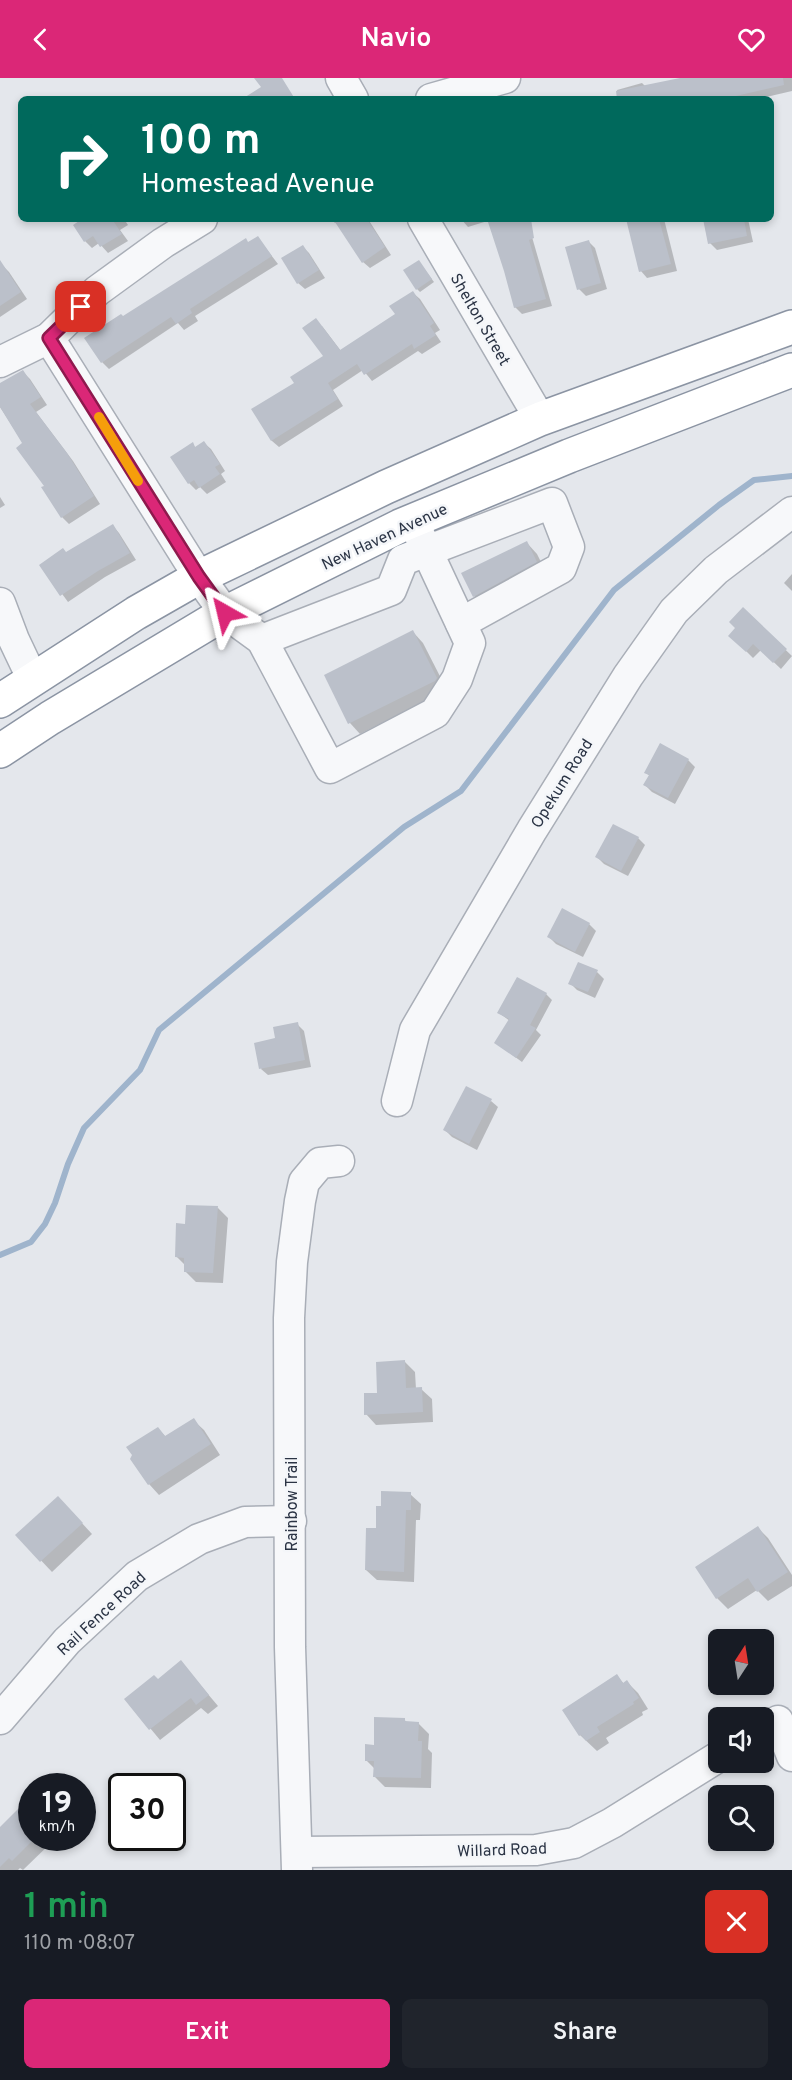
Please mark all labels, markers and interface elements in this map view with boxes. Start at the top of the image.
text: Navio [361,22,431,56]
icon: back [24,23,57,56]
icon: heart [735,23,768,56]
text: 100 m [141,116,260,169]
icon: right [42,120,120,198]
text: Homestead Avenue [141,168,374,202]
street label: Shelton Street [445,270,514,370]
pin [55,281,106,332]
icon: arrive [64,290,97,323]
street label: New Haven Avenue [319,500,451,576]
position arrow [193,581,257,645]
street label: Opekum Road [527,736,598,832]
street label: Rainbow Trail [283,1456,303,1552]
street label: Rail Fence Road [54,1568,151,1661]
north arrow [708,1629,774,1695]
map controls [708,1629,774,1851]
button: sound [708,1707,774,1773]
speed limit sign: 30 [108,1773,186,1851]
button: search [708,1785,774,1851]
text: 19 [42,1786,72,1823]
text: km/h [39,1818,75,1837]
street label: Willard Road [457,1839,547,1863]
text: 1 min [24,1885,109,1931]
button: close [705,1890,768,1953]
text: 110 m · 08:07 [24,1931,135,1957]
button: Exit [24,1999,390,2068]
button: Share [402,1999,768,2068]

